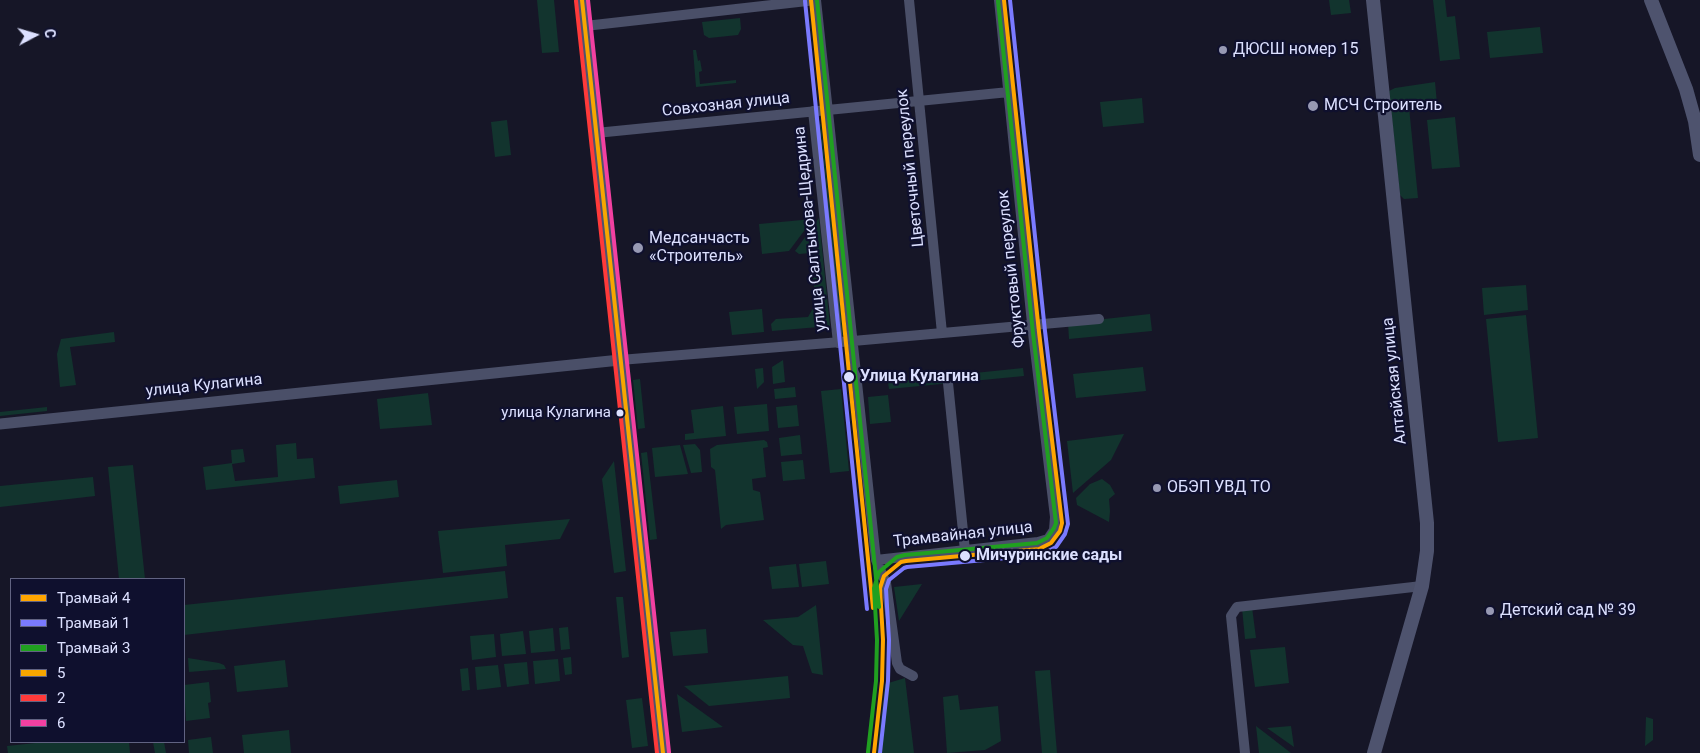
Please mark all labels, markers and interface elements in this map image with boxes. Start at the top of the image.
north arrow [10,10,60,60]
text: С [41,28,58,39]
place label: ДЮСШ номер 15 [1233,40,1358,60]
marker: ДЮСШ номер 15 [1217,44,1229,56]
street label: Цветочный переулок [893,88,929,248]
street label: Совхозная улица [661,89,791,121]
place label: МСЧ Строитель [1324,96,1442,116]
marker: МСЧ Строитель [1306,99,1320,113]
street label: улица Салтыкова-Щедрина [791,126,831,332]
street label: Фруктовый переулок [994,189,1030,349]
place label: Медсанчасть «Строитель» [649,229,750,267]
marker: Медсанчасть «Строитель» [631,241,645,255]
street label: Алтайская улица [1379,316,1411,446]
place label: Улица Кулагина [860,367,979,387]
street label: улица Кулагина [145,370,263,402]
marker: Улица Кулагина [842,370,856,384]
place label: улица Кулагина [501,404,611,422]
marker: улица Кулагина [615,408,625,418]
place label: ОБЭП УВД ТО [1167,478,1271,498]
marker: ОБЭП УВД ТО [1151,482,1163,494]
street label: Трамвайная улица [892,518,1034,552]
place label: Мичуринские сады [976,546,1122,566]
marker: Мичуринские сады [958,549,972,563]
legend [10,578,185,743]
text: Трамвай 4 [57,589,130,607]
place label: Детский сад № 39 [1500,601,1636,621]
marker: Детский сад № 39 [1484,605,1496,617]
text: Трамвай 1 [57,614,130,632]
text: Трамвай 3 [57,639,130,657]
text: 5 [57,664,65,682]
text: 2 [57,689,65,707]
text: 6 [57,714,65,732]

